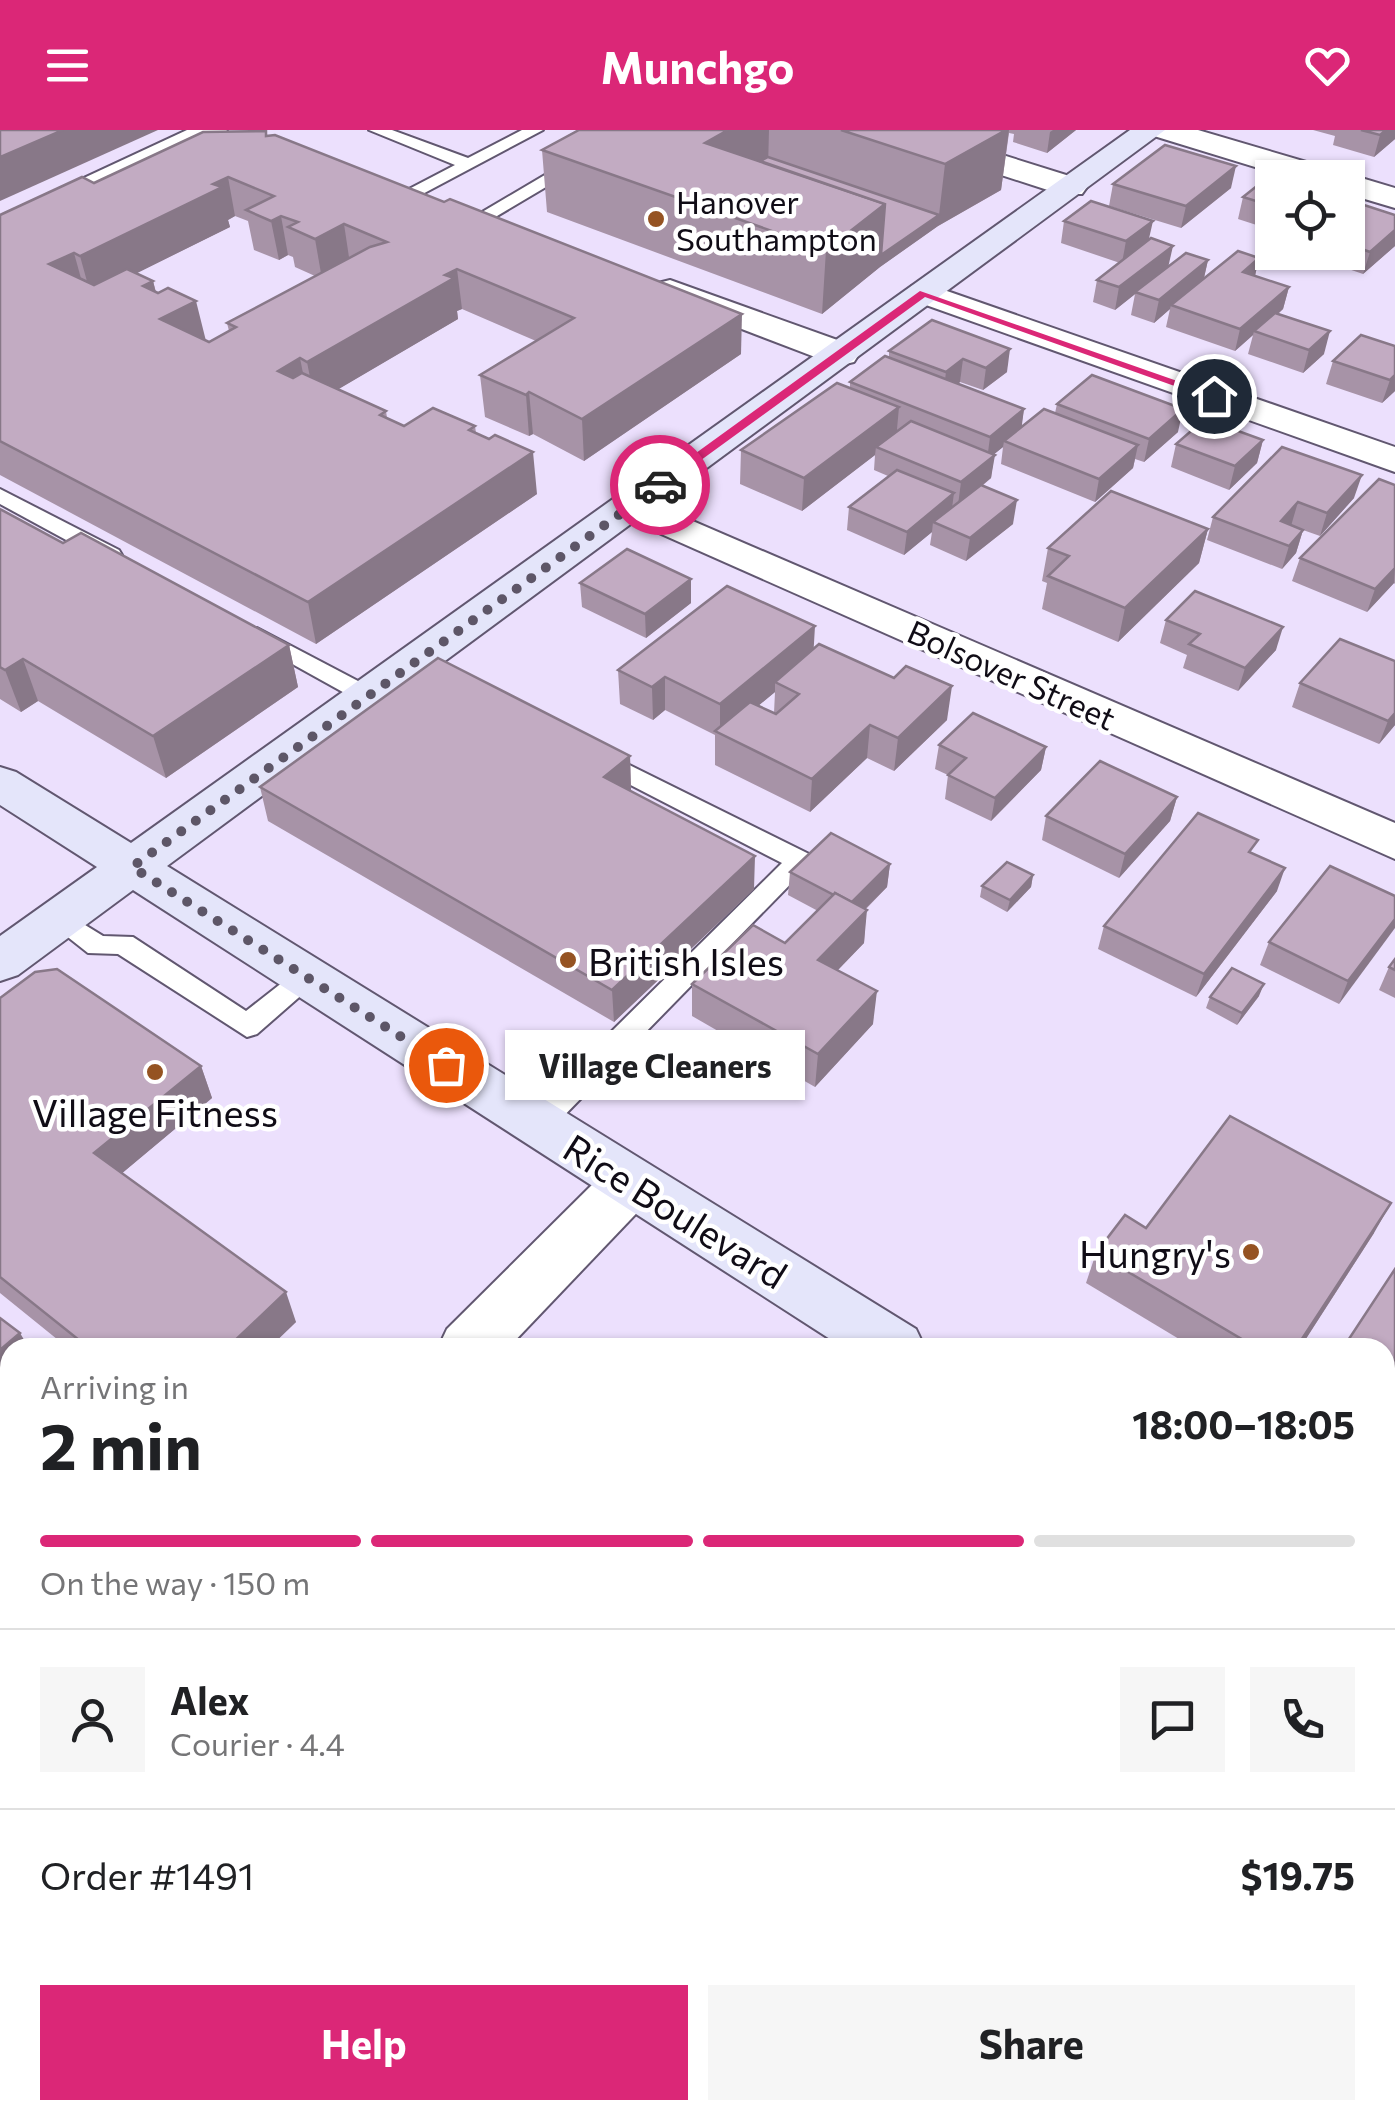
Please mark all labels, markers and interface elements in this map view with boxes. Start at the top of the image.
icon: menu [40,38,95,93]
text: Munchgo [601,38,794,93]
icon: heart [1300,38,1355,93]
map controls [1255,160,1365,270]
button: locate [1255,160,1365,270]
place label: Hanover Southampton [676,181,877,258]
marker: Hanover Southampton [645,208,667,230]
pin [1172,354,1257,439]
icon: home [1187,369,1242,424]
courier [610,435,710,535]
icon: car [633,458,688,513]
street label: Bolsover Street [902,610,1122,738]
place label: British Isles [588,937,784,984]
marker: British Isles [557,949,579,971]
pin [404,1023,489,1108]
callout: Village Cleaners [506,1030,806,1100]
icon: bag [419,1038,474,1093]
text: Village Cleaners [538,1045,772,1085]
marker: Village Fitness [144,1061,166,1083]
place label: Village Fitness [32,1088,278,1135]
street label: Rice Boulevard [556,1123,796,1297]
place label: Hungry's [1079,1229,1231,1276]
marker: Hungry's [1240,1241,1262,1263]
text: Arriving in [40,1366,189,1406]
text: 18:00–18:05 [1132,1400,1355,1447]
text: 2 min [40,1404,202,1483]
text: On the way · 150 m [40,1562,310,1602]
button: person [40,1667,145,1772]
button: chat [1120,1667,1225,1772]
button: phone [1250,1667,1355,1772]
text: Alex [170,1676,249,1723]
text: Courier · 4.4 [170,1723,345,1763]
text: Order #1491 [40,1851,254,1898]
text: $19.75 [1241,1851,1355,1898]
button: Help [40,1985,688,2100]
button: Share [708,1985,1355,2100]

